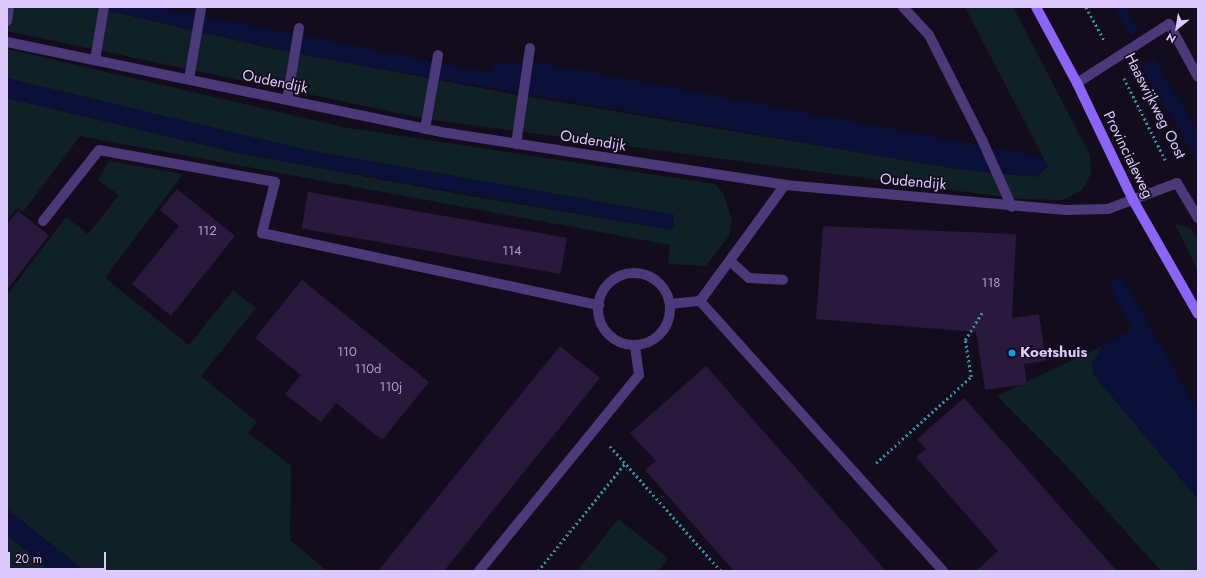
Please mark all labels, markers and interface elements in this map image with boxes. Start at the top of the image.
north arrow [1157,8,1197,48]
text: N [1163,29,1179,48]
street label: Haaswijkweg Oost [1121,50,1189,162]
street label: Oudendijk [241,66,309,98]
street label: Provincialeweg [1099,109,1157,201]
street label: Oudendijk [559,127,627,155]
street label: Oudendijk [879,170,947,194]
house number: 112 [197,223,217,239]
house number: 114 [502,243,522,259]
house number: 118 [982,275,1000,291]
house number: 110 [337,344,357,360]
place label: Koetshuis [1020,344,1087,362]
marker: Koetshuis [1007,348,1017,358]
house number: 110d [355,361,381,377]
house number: 110j [380,379,402,395]
scale bar [10,544,108,570]
text: 20 m [15,550,42,568]

